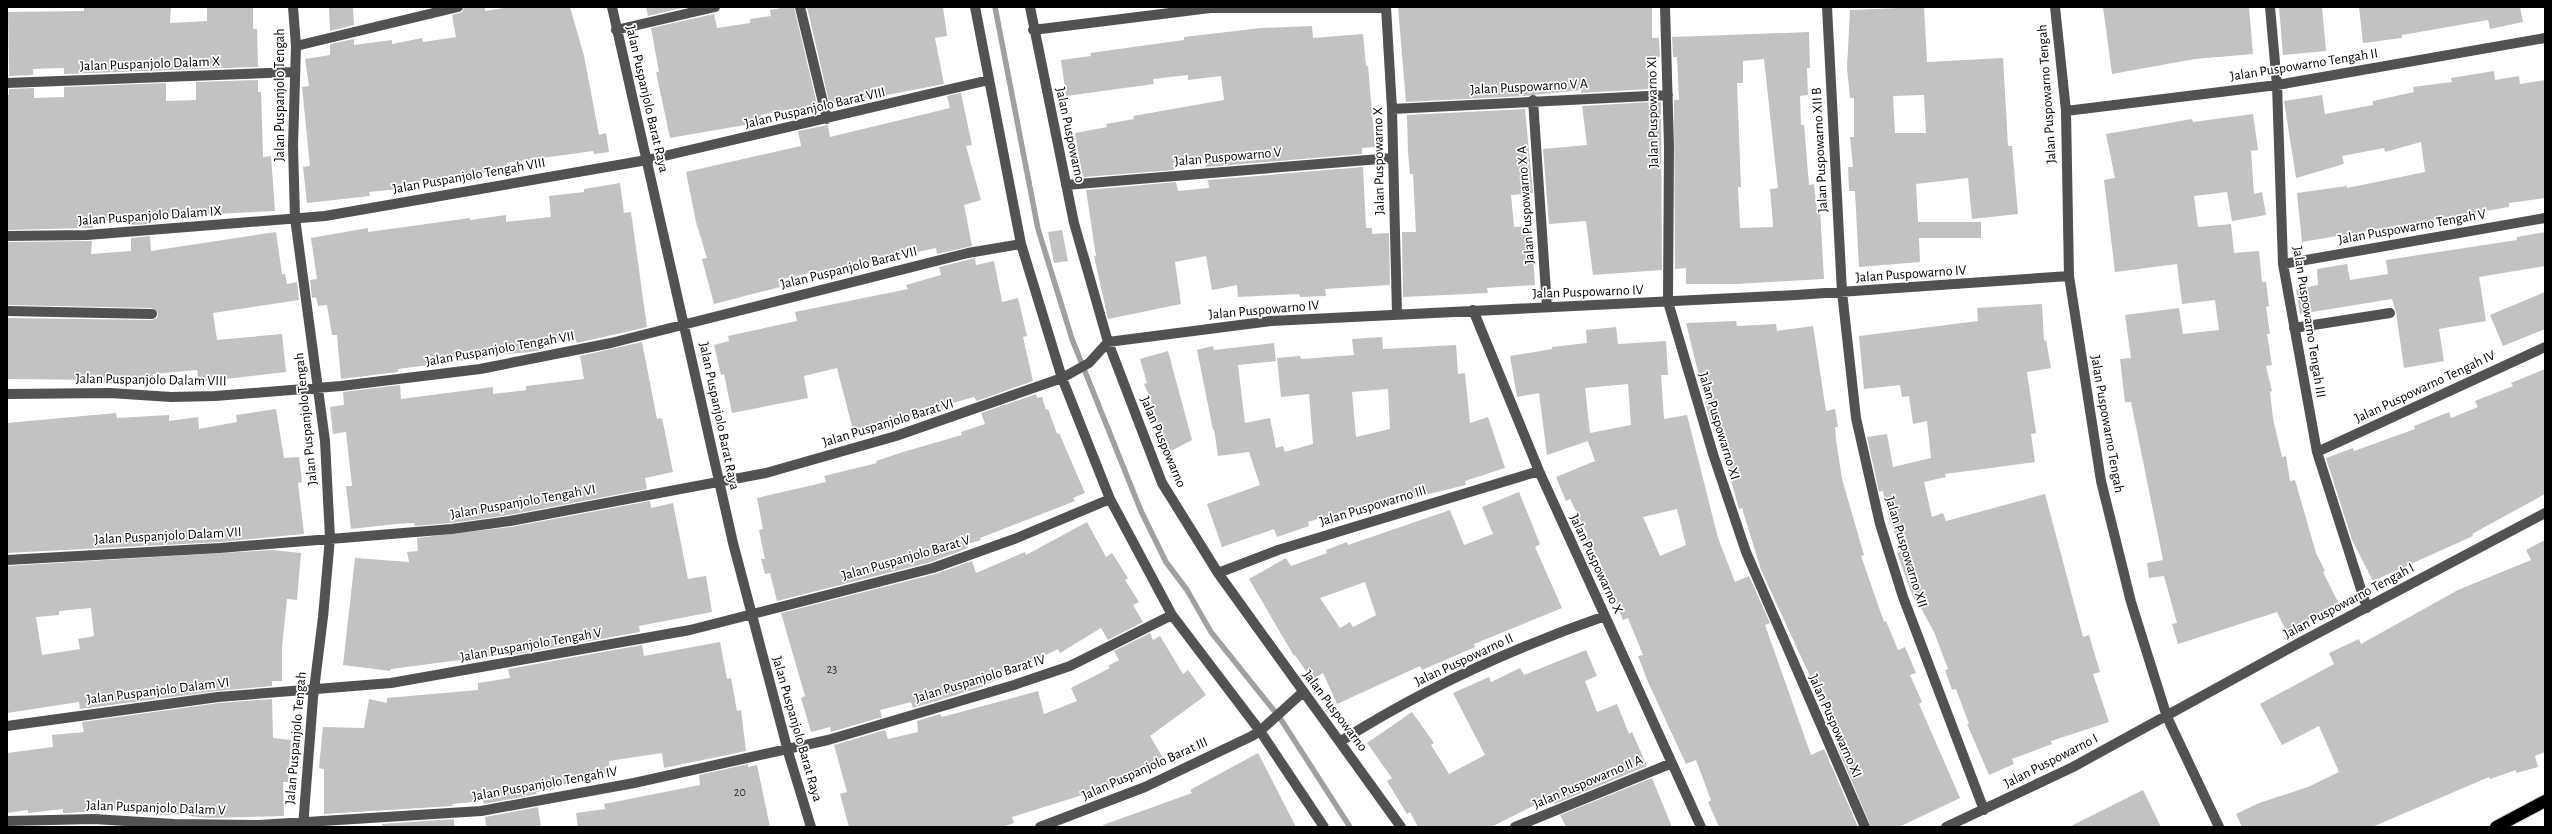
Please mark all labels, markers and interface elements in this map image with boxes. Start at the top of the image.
street label: Jalan Puspanjolo Barat Raya [623,24,671,174]
street label: Jalan Puspowarno Tengah [2035,24,2059,164]
street label: Jalan Puspanjolo Tengah [273,28,287,162]
street label: Jalan Puspowarno Tengah II [2229,46,2379,84]
street label: Jalan Puspanjolo Dalam X [80,55,220,73]
street label: Jalan Puspowarno XI [1645,56,1661,168]
street label: Jalan Puspowarno V A [1470,77,1588,97]
street label: Jalan Puspanjolo Barat VIII [743,85,887,131]
street label: Jalan Puspowarno [1053,86,1087,184]
street label: Jalan Puspowarno XII B [1810,87,1830,213]
street label: Jalan Puspowarno X [1371,107,1387,215]
street label: Jalan Puspowarno V [1174,145,1282,169]
street label: Jalan Puspowarno X A [1515,146,1537,264]
street label: Jalan Puspanjolo Tengah VIII [392,156,546,196]
street label: Jalan Puspanjolo Dalam IX [78,204,222,228]
street label: Jalan Puspowarno Tengah V [2337,207,2487,247]
street label: Jalan Puspanjolo Barat VII [779,244,919,292]
street label: Jalan Puspowarno Tengah III [2290,245,2328,399]
street label: Jalan Puspowarno IV [1855,263,1967,285]
street label: Jalan Puspowarno IV [1532,283,1644,301]
street label: Jalan Puspowarno IV [1208,298,1320,322]
street label: Jalan Puspanjolo Tengah VII [424,329,576,369]
street label: Jalan Puspanjolo Barat Raya [696,341,742,492]
street label: Jalan Puspowarno Tengah IV [2353,348,2497,426]
street label: Jalan Puspanjolo Tengah [292,352,320,486]
street label: Jalan Puspowarno Tengah [2088,354,2126,494]
street label: Jalan Puspowarno XI [1696,371,1742,481]
street label: Jalan Puspanjolo Dalam VIII [75,372,227,388]
street label: Jalan Puspowarno [1138,395,1188,490]
street label: Jalan Puspanjolo Barat VI [821,396,955,450]
street label: Jalan Puspanjolo Tengah VI [449,482,597,522]
street label: Jalan Puspowarno III [1318,483,1428,529]
street label: Jalan Puspowarno XII [1882,495,1930,609]
street label: Jalan Puspowarno X [1567,512,1625,616]
street label: Jalan Puspanjolo Dalam VII [94,525,242,547]
street label: Jalan Puspanjolo Barat V [840,533,972,583]
street label: Jalan Puspowarno Tengah I [2281,561,2417,641]
street label: Jalan Puspanjolo Tengah V [459,626,603,664]
street label: Jalan Puspowarno II [1413,631,1515,689]
street label: Jalan Puspanjolo Barat IV [913,652,1047,706]
street label: Jalan Puspanjolo Barat Raya [770,655,825,804]
house number: 23 [827,663,837,675]
street label: Jalan Puspowarno [1300,668,1370,754]
street label: Jalan Puspanjolo Tengah [283,671,309,805]
street label: Jalan Puspowarno XI [1806,672,1864,780]
street label: Jalan Puspanjolo Dalam VI [86,675,230,707]
street label: Jalan Puspowarno I [2002,731,2100,791]
street label: Jalan Puspanjolo Barat III [1080,735,1210,803]
street label: Jalan Puspowarno II A [1531,753,1645,811]
street label: Jalan Puspanjolo Tengah IV [471,764,619,804]
house number: 20 [734,786,746,798]
street label: Jalan Puspanjolo Dalam V [86,799,226,817]

